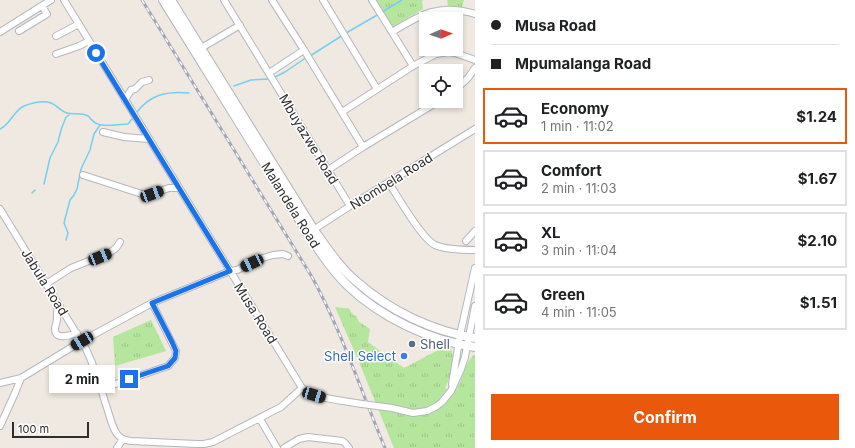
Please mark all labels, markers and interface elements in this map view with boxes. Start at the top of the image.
north arrow [419,12,463,56]
map controls [419,12,463,108]
text: Musa Road [515,16,596,35]
route start [87,44,105,62]
text: Mpumalanga Road [515,54,651,73]
button: locate [419,64,463,108]
street label: Mbuyazwe Road [276,91,342,187]
icon: car [493,98,529,134]
text: Economy [541,99,609,118]
text: $1.24 [796,107,837,126]
text: 1 min · 11:02 [541,118,614,134]
street label: Ntombela Road [347,149,435,213]
street label: Malandela Road [258,159,324,251]
icon: car [493,160,529,196]
text: Comfort [541,161,602,180]
text: $1.67 [798,169,837,188]
text: 2 min · 11:03 [541,180,616,196]
car [139,184,165,204]
icon: car [493,222,529,258]
text: XL [541,223,561,242]
text: $2.10 [797,231,837,250]
text: 3 min · 11:04 [541,242,617,258]
street label: Jabula Road [18,246,72,318]
car [87,247,113,267]
car [239,252,265,274]
street label: Musa Road [231,280,281,346]
icon: car [493,284,529,320]
text: Green [541,285,585,304]
text: $1.51 [800,293,837,312]
text: 4 min · 11:05 [541,304,617,320]
car [69,330,95,352]
place label: Shell [420,336,450,352]
marker: Shell [407,339,417,349]
place label: Shell Select [324,348,396,364]
marker: Shell Select [399,351,409,361]
callout: 2 min [49,365,115,393]
route end [120,370,138,388]
text: 2 min [65,371,99,387]
car [301,386,327,404]
button: Confirm [491,394,839,440]
scale bar [12,420,89,439]
text: 100 m [18,422,49,436]

